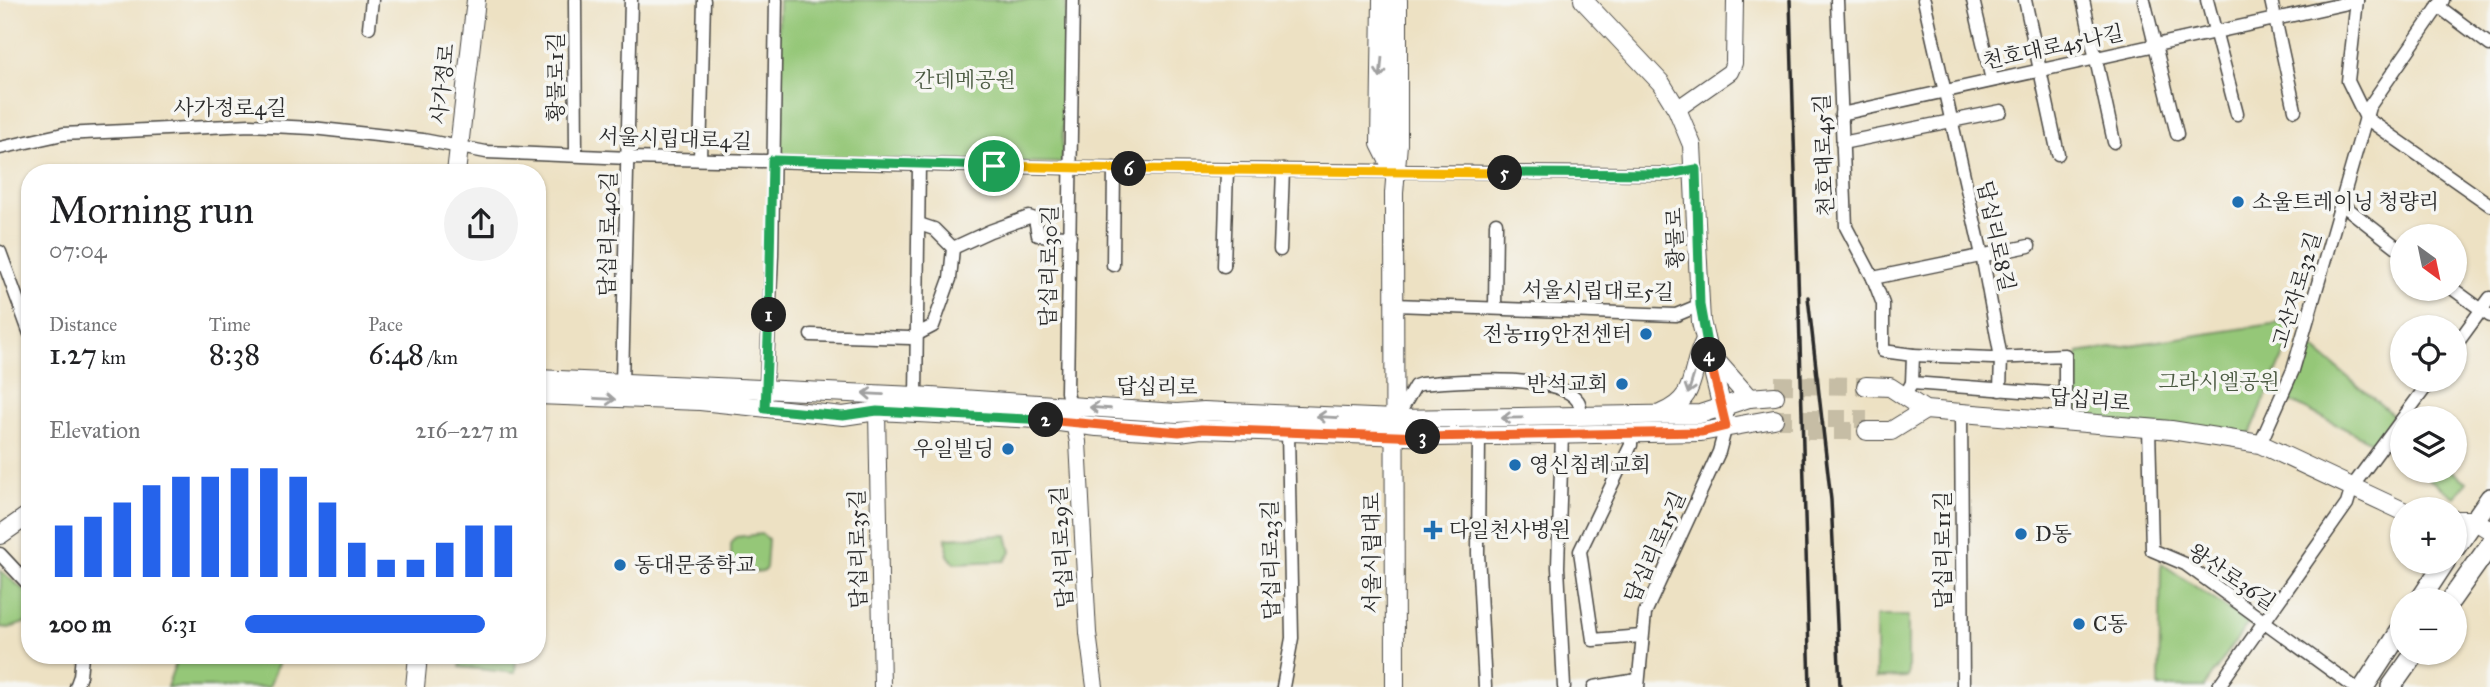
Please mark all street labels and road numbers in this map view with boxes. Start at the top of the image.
street label: 천호대로45나길 [1980,19,2126,75]
street label: 황물로1길 [543,32,569,122]
street label: 사가정로 [426,42,460,126]
street label: 천호대로45길 [1809,93,1839,217]
street label: 사가정로4길 [173,95,287,121]
street label: 서울시립대로4길 [598,123,752,155]
street label: 답십리로40길 [594,171,622,297]
street label: 답십리로8길 [1972,178,2020,294]
street label: 답십리로30길 [1035,205,1063,327]
street label: 황물로 [1661,207,1689,269]
street label: 고산자로32길 [2267,229,2327,351]
street label: 서울시립대로5길 [1522,277,1674,305]
street label: 답십리로 [1116,373,1198,401]
street label: 답십리로 [2048,384,2132,416]
street label: 답십리로29길 [1046,485,1078,609]
street label: 답십리로15길 [1619,487,1691,607]
street label: 답십리로35길 [844,489,872,609]
street label: 답십리로11길 [1930,491,1956,609]
street label: 서울시립대로 [1359,492,1385,614]
street label: 답십리로23길 [1257,500,1285,620]
street label: 왕산로36길 [2183,538,2281,616]

